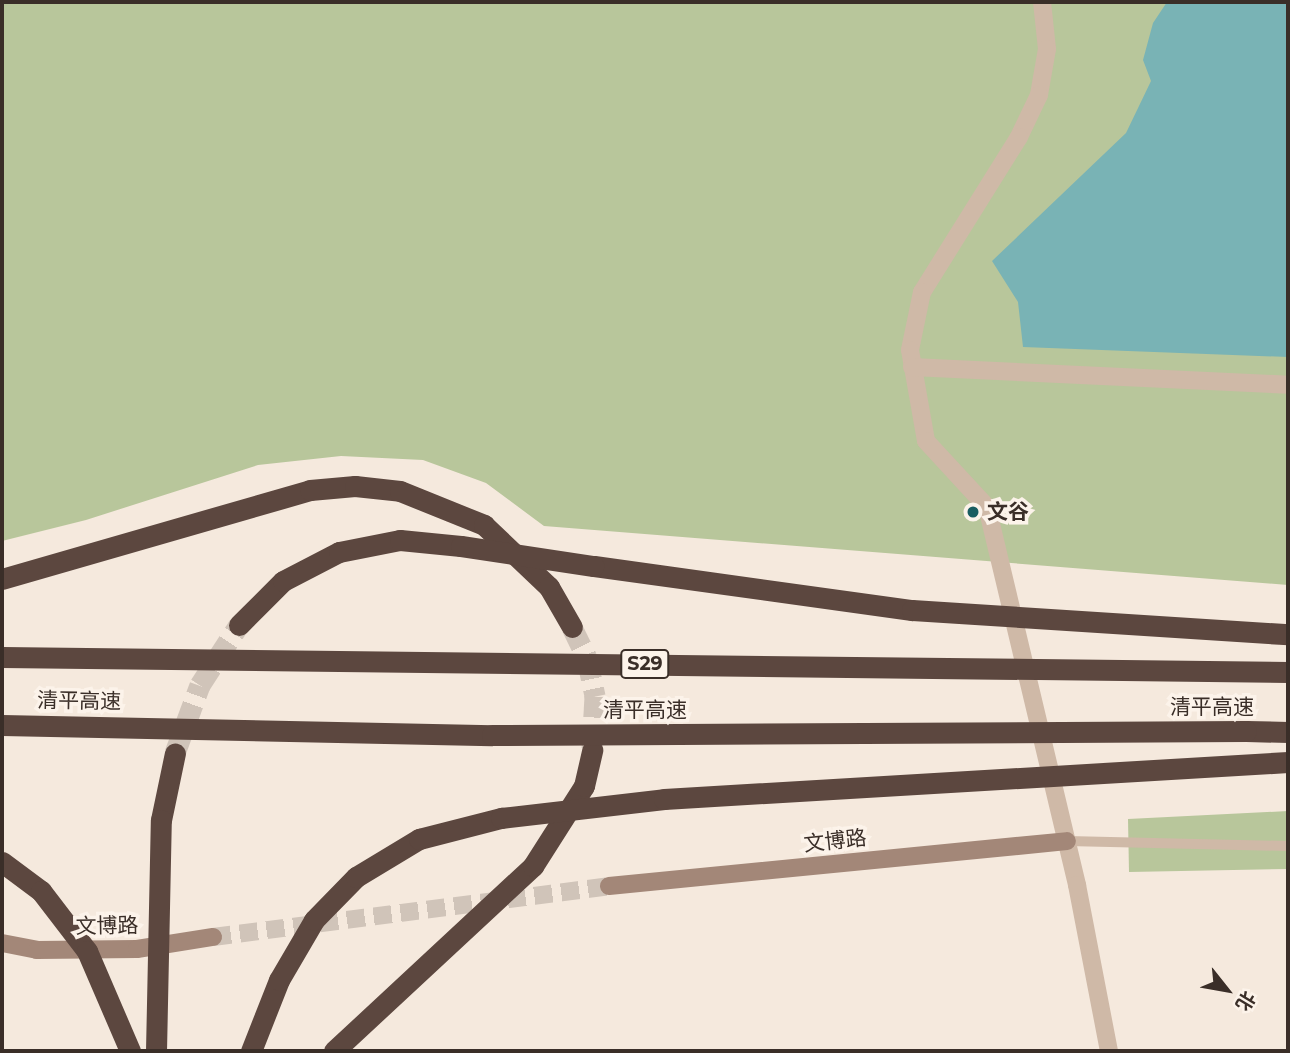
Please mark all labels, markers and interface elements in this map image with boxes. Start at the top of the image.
place label: 文谷 [987,499,1029,525]
marker: 文谷 [965,504,981,520]
road number: S29 [619,649,671,680]
street label: 清平高速 [37,688,121,714]
street label: 清平高速 [1170,694,1254,720]
street label: 清平高速 [603,697,687,723]
street label: 文博路 [802,825,868,857]
street label: 文博路 [75,913,139,939]
north arrow [1192,955,1262,1025]
text: 北 [1231,987,1260,1015]

